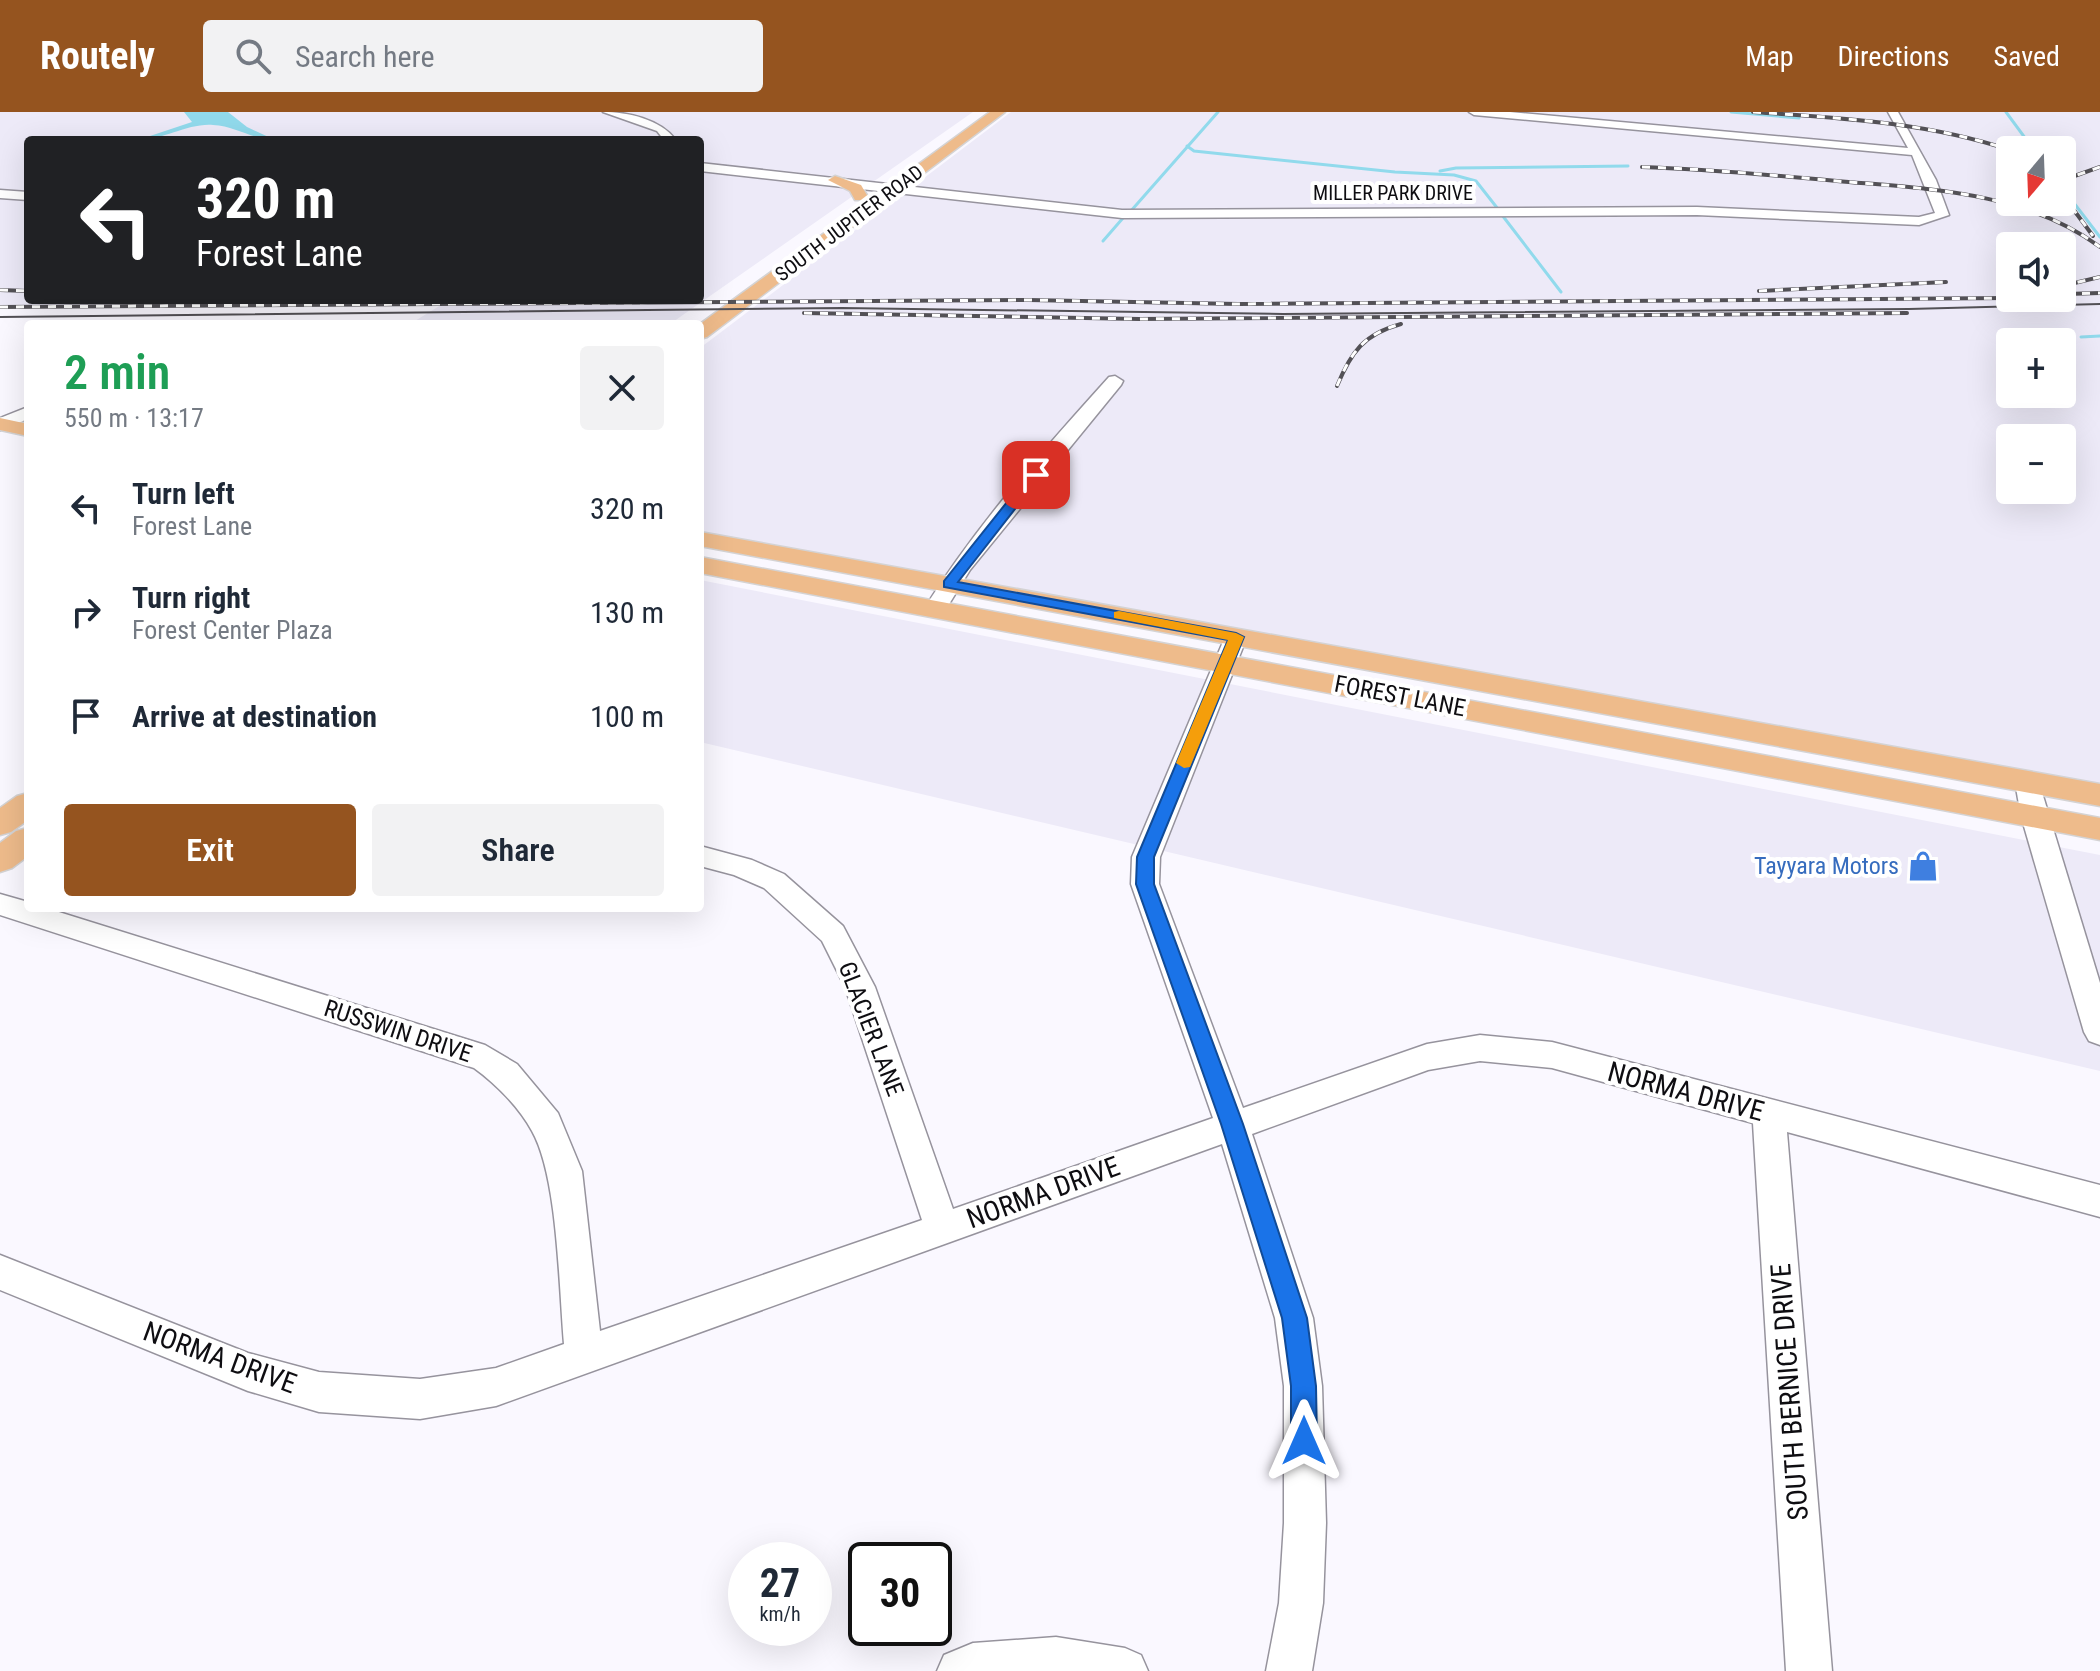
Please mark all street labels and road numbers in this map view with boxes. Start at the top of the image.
street label: SOUTH JUPITER ROAD [770,160,928,286]
street label: MILLER PARK DRIVE [1313,181,1473,205]
street label: FOREST LANE [1332,670,1468,722]
street label: GLACIER LANE [833,958,909,1100]
street label: RUSSWIN DRIVE [321,994,475,1068]
street label: NORMA DRIVE [1604,1055,1768,1128]
street label: NORMA DRIVE [962,1150,1124,1235]
street label: SOUTH BERNICE DRIVE [1764,1262,1815,1522]
street label: NORMA DRIVE [139,1315,301,1400]

